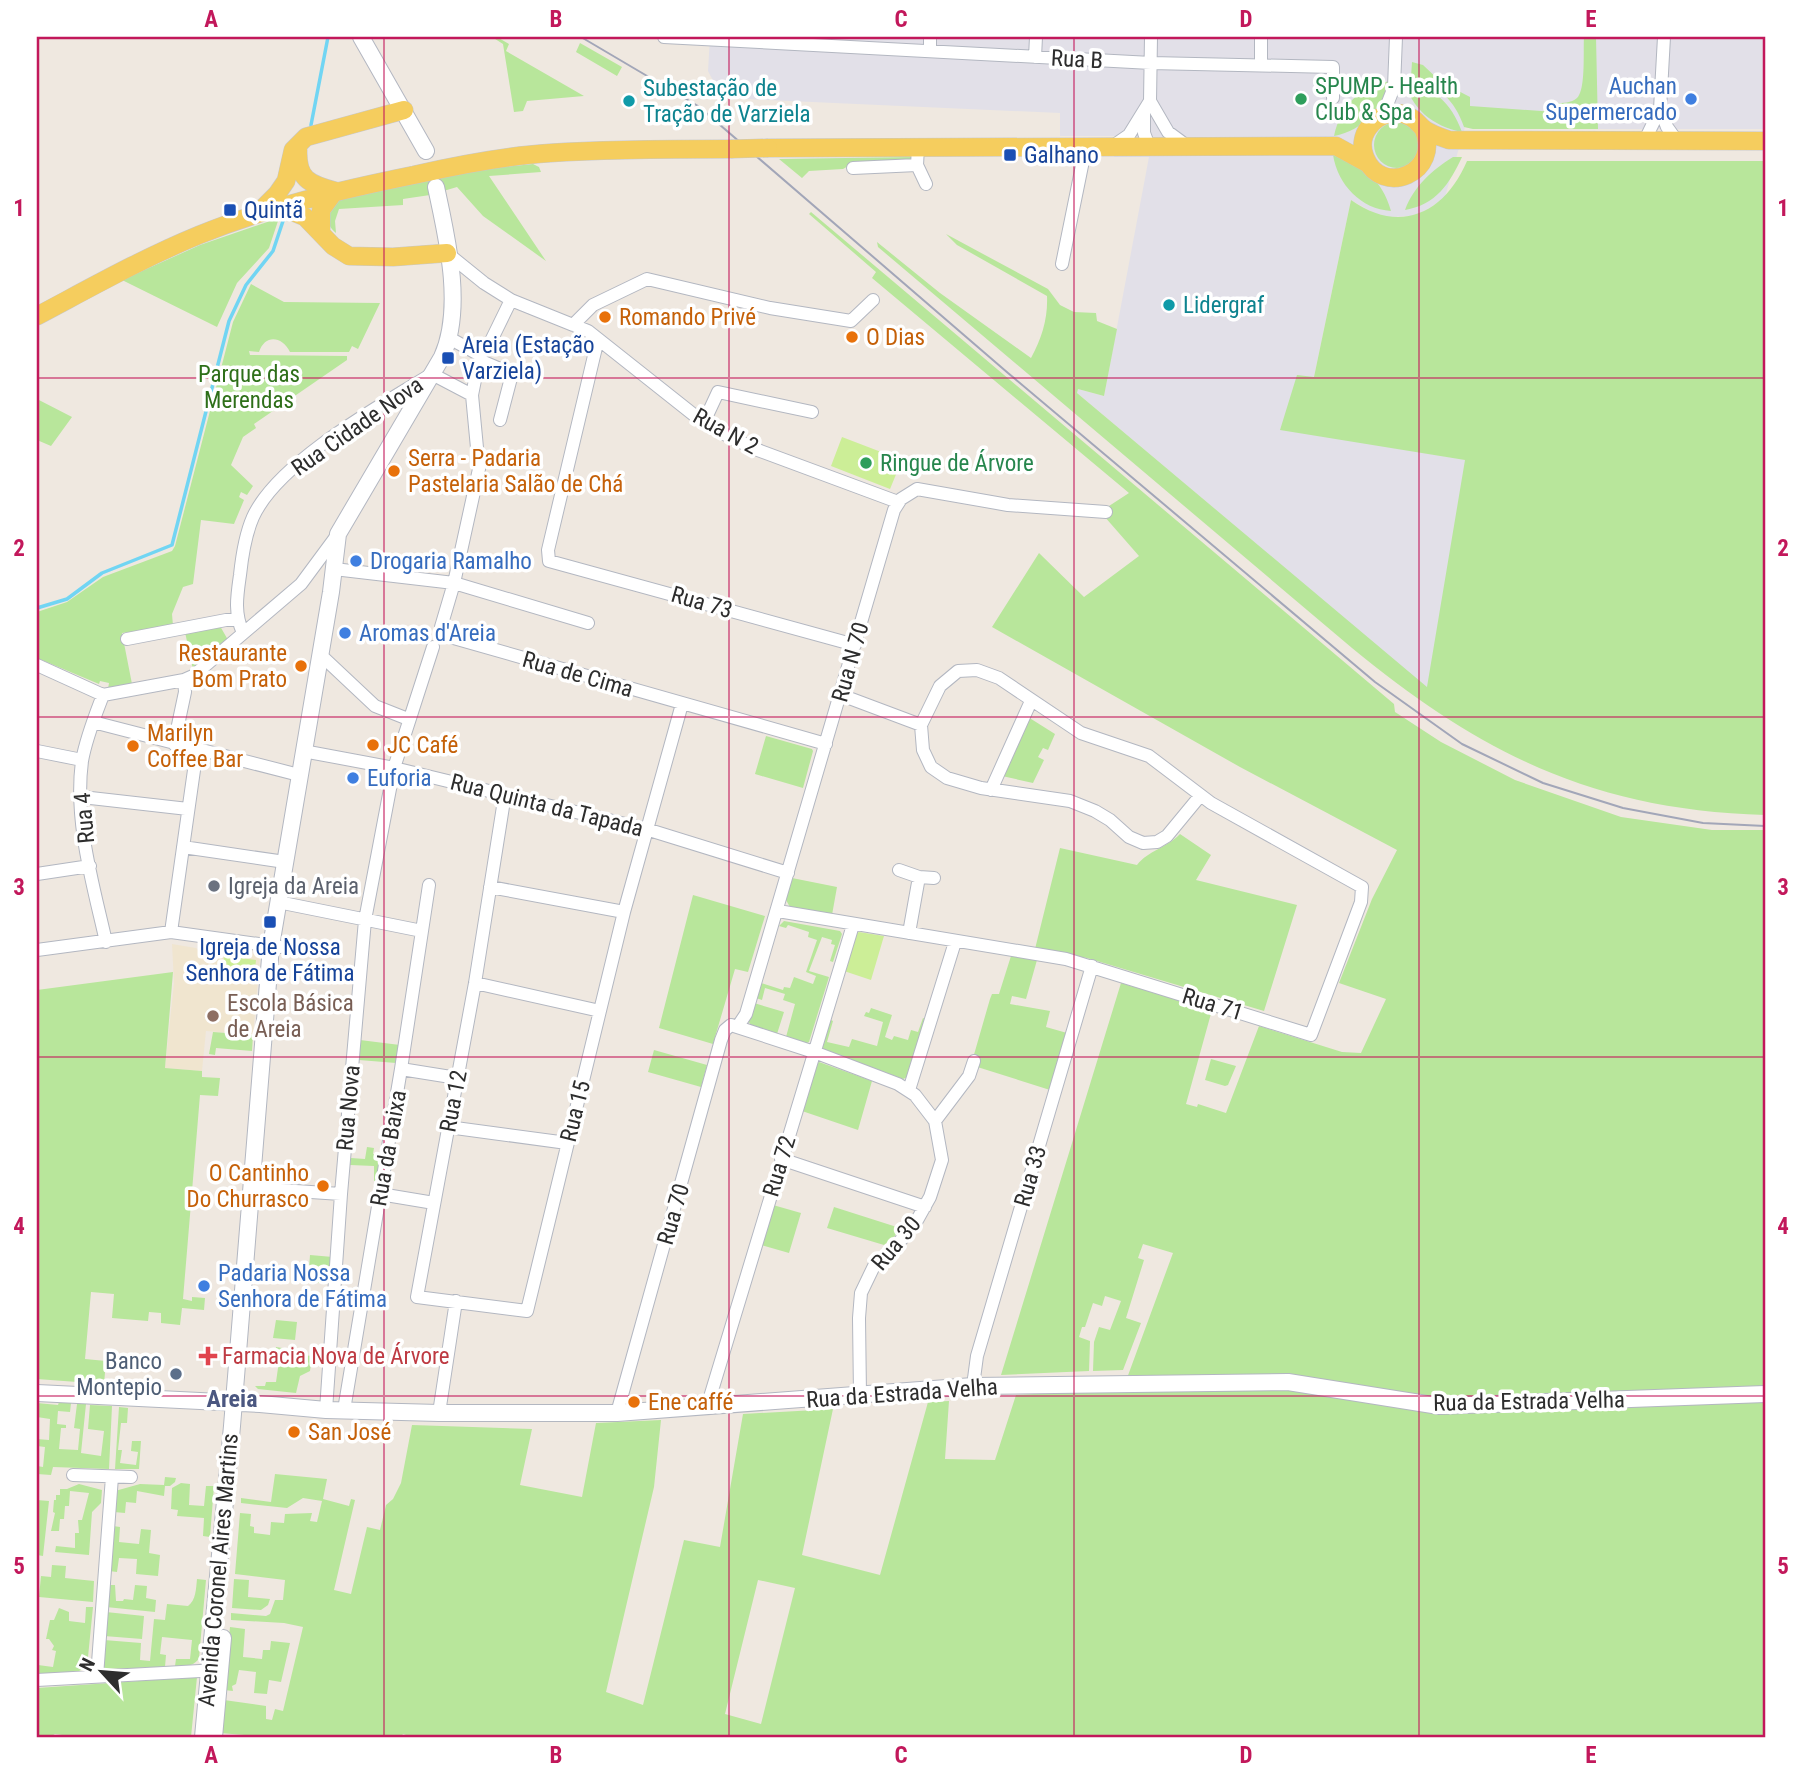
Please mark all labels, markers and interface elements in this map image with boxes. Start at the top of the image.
text: A [204,6,218,33]
text: B [550,6,562,33]
text: C [894,6,908,33]
text: D [1240,6,1253,33]
text: E [1585,6,1597,33]
street label: Rua B [1050,45,1104,74]
place label: SPUMP - Health Club & Spa [1315,73,1458,126]
place label: Auchan Supermercado [1545,73,1677,126]
place label: Subestação de Tração de Varziela [643,75,811,128]
marker: SPUMP - Health Club & Spa [1293,91,1309,107]
marker: Auchan Supermercado [1683,91,1699,107]
marker: Subestação de Tração de Varziela [621,93,637,109]
place label: Galhano [1024,142,1099,169]
marker: Galhano [1002,147,1018,163]
text: 1 [13,195,25,222]
text: 1 [1777,195,1789,222]
place label: Quintã [244,197,303,224]
marker: Quintã [222,202,238,218]
place label: Lidergraf [1183,292,1265,319]
marker: Lidergraf [1161,297,1177,313]
place label: Romando Privé [619,304,756,331]
marker: Romando Privé [597,309,613,325]
place label: O Dias [866,324,925,351]
marker: O Dias [844,329,860,345]
place label: Areia (Estação Varziela) [462,332,595,385]
marker: Areia (Estação Varziela) [440,350,456,366]
park label: Parque das Merendas [198,361,300,414]
street label: Rua Cidade Nova [286,371,428,482]
street label: Rua N 2 [688,403,763,460]
place label: Serra - Padaria Pastelaria Salão de Chá [408,445,623,498]
place label: Ringue de Árvore [880,449,1034,477]
marker: Ringue de Árvore [858,455,874,471]
marker: Serra - Padaria Pastelaria Salão de Chá [386,463,402,479]
text: 2 [13,535,25,562]
text: 2 [1777,535,1789,562]
place label: Drogaria Ramalho [370,548,532,575]
marker: Drogaria Ramalho [348,553,364,569]
street label: Rua 73 [668,581,736,624]
street label: Rua N 70 [826,619,875,705]
place label: Aromas d'Areia [359,620,496,647]
marker: Aromas d'Areia [337,625,353,641]
place label: Restaurante Bom Prato [178,640,287,693]
street label: Rua de Cima [519,646,636,703]
marker: Restaurante Bom Prato [293,658,309,674]
place label: Marilyn Coffee Bar [147,720,243,773]
place label: JC Café [387,732,458,759]
marker: JC Café [365,737,381,753]
marker: Marilyn Coffee Bar [125,738,141,754]
place label: Euforia [367,765,432,792]
street label: Rua Quinta da Tapada [448,768,646,843]
marker: Euforia [345,770,361,786]
street label: Rua 4 [69,791,100,845]
place label: Igreja da Areia [228,873,359,900]
text: 3 [13,874,25,901]
text: 3 [1777,874,1789,901]
marker: Igreja da Areia [206,878,222,894]
marker: Igreja de Nossa Senhora de Fátima [262,914,278,930]
place label: Igreja de Nossa Senhora de Fátima [186,934,354,987]
street label: Rua 71 [1179,982,1247,1027]
place label: Escola Básica de Areia [227,990,354,1043]
marker: Escola Básica de Areia [205,1008,221,1024]
street label: Rua Nova [331,1064,366,1152]
street label: Rua 12 [434,1068,473,1134]
street label: Rua 15 [555,1078,596,1145]
street label: Rua da Baixa [365,1088,412,1208]
street label: Rua 72 [757,1132,802,1200]
street label: Rua 33 [1009,1142,1052,1210]
place label: O Cantinho Do Churrasco [187,1160,309,1213]
marker: O Cantinho Do Churrasco [315,1178,331,1194]
street label: Rua 70 [652,1180,695,1248]
street label: Rua 30 [866,1211,927,1276]
text: 4 [13,1213,25,1240]
text: 4 [1777,1213,1789,1240]
place label: Padaria Nossa Senhora de Fátima [218,1260,387,1313]
marker: Padaria Nossa Senhora de Fátima [196,1278,212,1294]
place label: Farmacia Nova de Árvore [222,1342,450,1370]
place label: Banco Montepio [76,1348,162,1401]
marker: Farmacia Nova de Árvore [200,1348,216,1364]
marker: Banco Montepio [168,1366,184,1382]
street label: Rua da Estrada Velha [805,1373,999,1414]
district label: Areia [207,1385,257,1413]
street label: Rua da Estrada Velha [1433,1386,1625,1417]
place label: Ene caffé [648,1389,733,1416]
marker: Ene caffé [626,1394,642,1410]
place label: San José [308,1419,391,1446]
marker: San José [286,1424,302,1440]
street label: Avenida Coronel Aires Martins [193,1432,244,1708]
text: 5 [13,1553,25,1580]
text: 5 [1777,1553,1789,1580]
north arrow [66,1638,136,1708]
text: N [74,1654,100,1675]
text: A [204,1742,218,1769]
text: B [550,1742,562,1769]
text: C [894,1742,908,1769]
text: D [1240,1742,1253,1769]
text: E [1585,1742,1597,1769]

